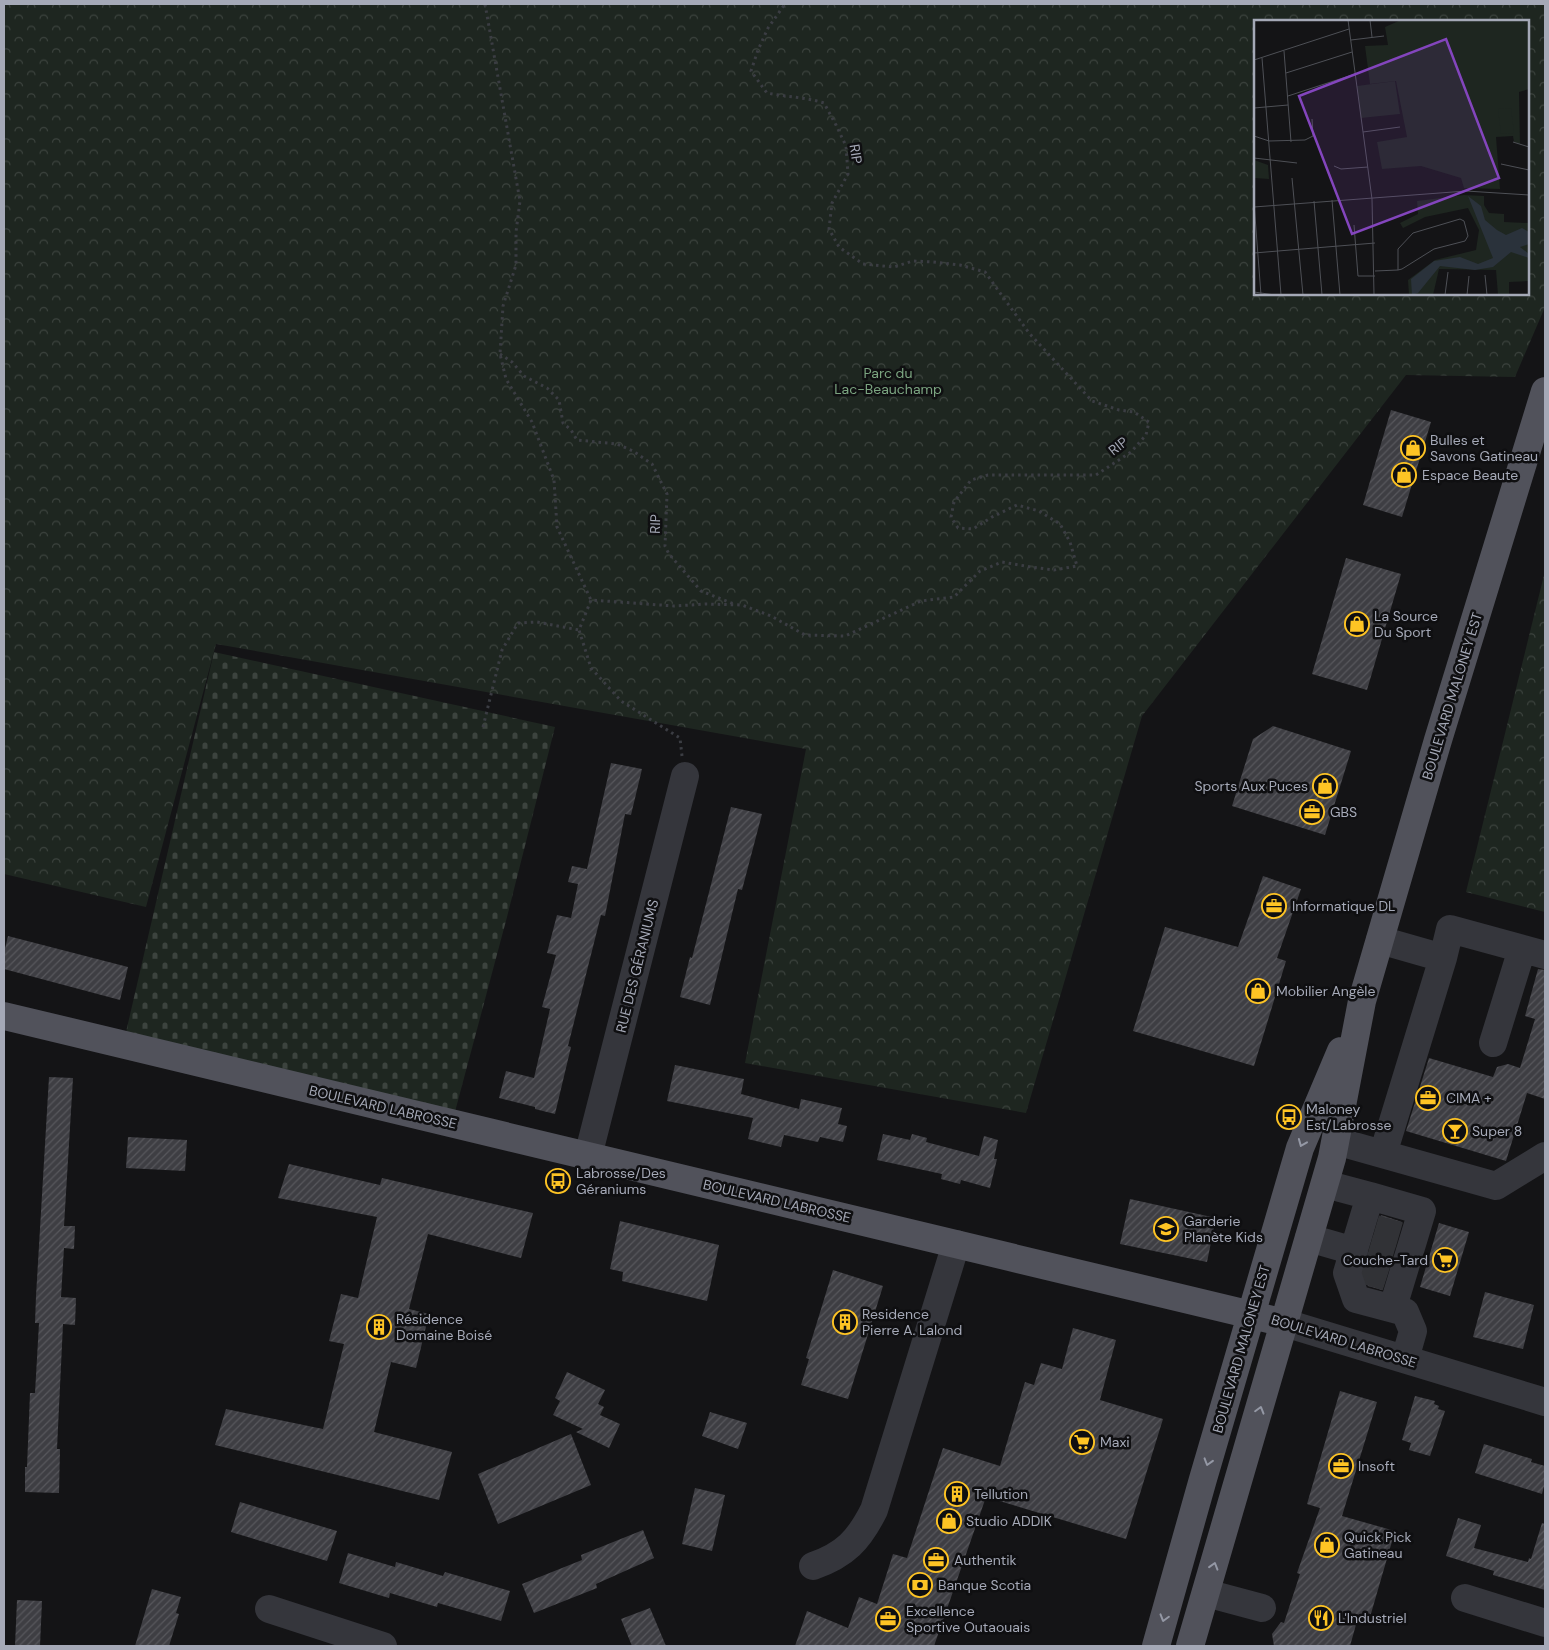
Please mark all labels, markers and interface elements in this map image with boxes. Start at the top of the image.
inset map [1254,20,1529,295]
street label: RIP [846,143,866,165]
park label: Parc du Lac-Beauchamp [834,364,942,398]
place label: Bulles et Savons Gatineau [1430,431,1538,465]
street label: RIP [1105,433,1131,459]
shop icon: Bulles et Savons Gatineau [1400,435,1426,461]
shop icon: Espace Beaute [1391,462,1417,488]
place label: Espace Beaute [1422,466,1518,484]
street label: RIP [646,514,664,534]
place label: La Source Du Sport [1374,607,1438,641]
street label: BOULEVARD MALONEY EST [1418,610,1486,782]
shop icon: La Source Du Sport [1344,611,1370,637]
shop icon: Sports Aux Puces [1312,773,1338,799]
place label: Sports Aux Puces [1194,777,1308,795]
office icon: GBS [1299,799,1325,825]
place label: GBS [1330,803,1357,821]
office icon: Informatique DL [1261,893,1287,919]
place label: Informatique DL [1292,897,1396,915]
street label: RUE DES GÉRANIUMS [612,898,662,1034]
shop icon: Mobilier Angèle [1245,978,1271,1004]
place label: Mobilier Angèle [1276,982,1375,1000]
street label: BOULEVARD LABROSSE [307,1081,459,1133]
office icon: CIMA + [1415,1085,1441,1111]
place label: CIMA + [1446,1089,1492,1107]
place label: Maloney Est/Labrosse [1306,1100,1391,1134]
bus stop icon: Maloney Est/Labrosse [1276,1104,1302,1130]
bar icon: Super 8 [1442,1118,1468,1144]
place label: Super 8 [1472,1122,1522,1140]
one-way arrow [1298,1138,1308,1147]
place label: Labrosse/Des Géraniums [576,1164,666,1198]
bus stop icon: Labrosse/Des Géraniums [545,1168,571,1194]
street label: BOULEVARD LABROSSE [701,1175,853,1227]
place label: Garderie Planète Kids [1184,1212,1263,1246]
school or university icon: Garderie Planète Kids [1153,1216,1179,1242]
supermarket icon: Couche-Tard [1432,1247,1458,1273]
place label: Couche-Tard [1343,1251,1428,1269]
street label: BOULEVARD MALONEY EST [1208,1263,1274,1435]
place label: Residence Pierre A. Lalond [862,1305,962,1339]
building icon: Residence Pierre A. Lalond [832,1309,858,1335]
place label: Résidence Domaine Boisé [396,1310,492,1344]
street label: BOULEVARD LABROSSE [1269,1310,1419,1372]
building icon: Résidence Domaine Boisé [366,1314,392,1340]
one-way arrow [1254,1407,1264,1415]
supermarket icon: Maxi [1069,1429,1095,1455]
place label: Maxi [1100,1433,1130,1451]
office icon: Insoft [1328,1453,1354,1479]
one-way arrow [1203,1457,1213,1466]
place label: Insoft [1358,1457,1395,1475]
building icon: Tellution [944,1481,970,1507]
place label: Tellution [974,1485,1028,1503]
shop icon: Studio ADDIK [936,1508,962,1534]
place label: Studio ADDIK [966,1512,1052,1530]
place label: Quick Pick Gatineau [1344,1528,1412,1562]
shop icon: Quick Pick Gatineau [1314,1532,1340,1558]
office icon: Authentik [923,1547,949,1573]
place label: Authentik [954,1551,1017,1569]
one-way arrow [1208,1562,1218,1571]
bank icon: Banque Scotia [907,1572,933,1598]
place label: Banque Scotia [938,1576,1031,1594]
place label: Excellence Sportive Outaouais [906,1602,1030,1636]
restaurant icon: L'Industriel [1308,1605,1334,1631]
office icon: Excellence Sportive Outaouais [875,1606,901,1632]
place label: L'Industriel [1338,1609,1407,1627]
one-way arrow [1159,1614,1169,1622]

